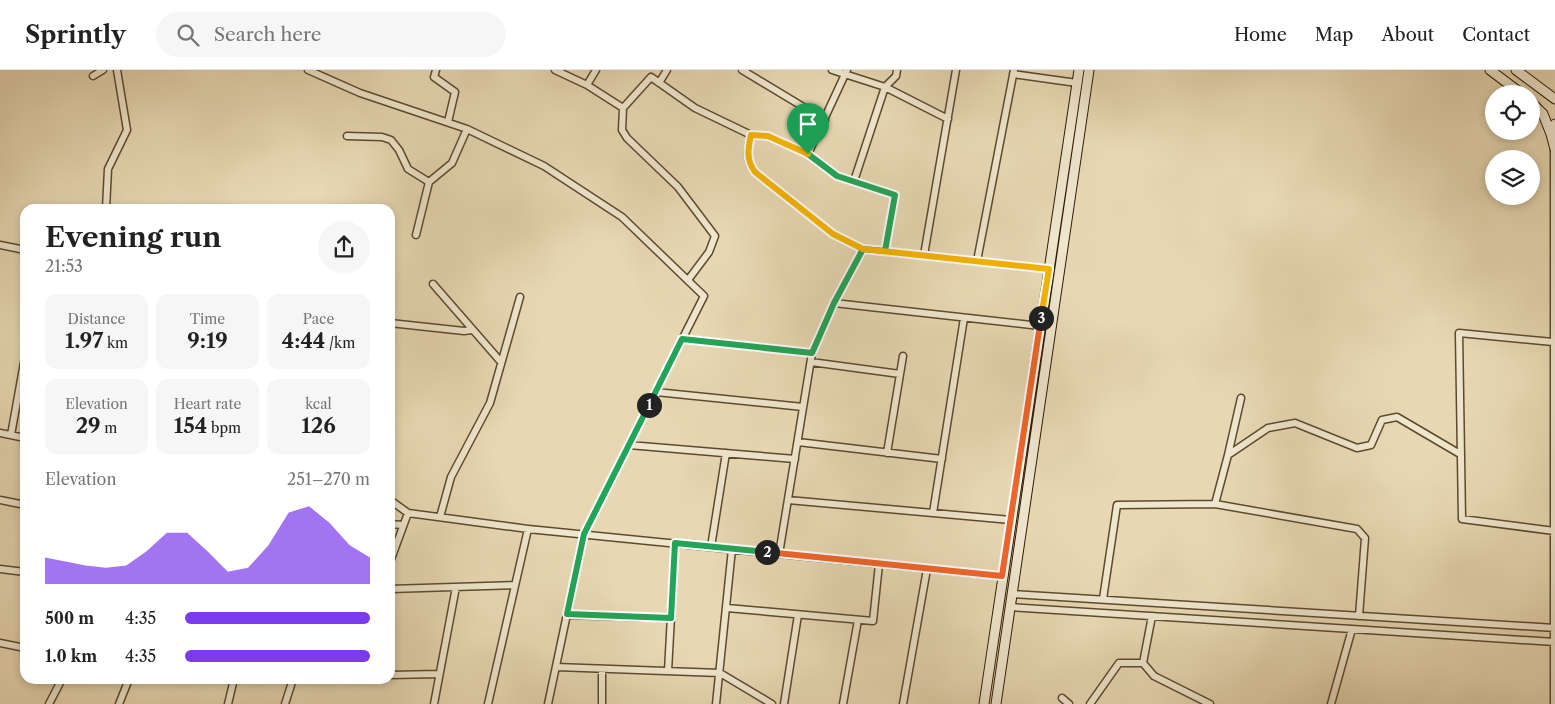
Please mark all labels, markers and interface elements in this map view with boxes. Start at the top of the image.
search box [156,12,506,57]
text: Sprintly [25,20,126,49]
icon: search [174,21,202,49]
text: Search here [214,23,321,46]
text: Home [1234,24,1287,46]
text: Map [1315,24,1353,46]
text: About [1381,24,1434,46]
text: Contact [1462,24,1530,46]
map controls [1485,85,1540,205]
button: locate [1485,85,1540,140]
pin [787,103,829,154]
icon: arrive [794,110,822,138]
button: layers [1485,150,1540,205]
text: Evening run [45,220,221,254]
button: share [318,221,370,273]
text: 21:53 [45,256,83,276]
pin: 3 [1028,306,1054,330]
text: 3 [1038,309,1045,327]
text: Distance [68,310,125,328]
text: Time [190,310,225,328]
text: Pace [303,310,334,328]
text: 1.97 [65,328,103,353]
text: 9:19 [187,328,228,353]
text: 4:44 [282,328,325,353]
text: km [103,334,128,352]
text: /km [325,334,355,352]
pin: 1 [636,392,662,418]
text: Elevation [65,395,128,413]
text: Heart rate [174,395,241,413]
text: kcal [305,395,332,413]
text: 1 [646,396,653,414]
text: 29 [76,413,101,438]
text: 154 [174,413,207,438]
text: 126 [301,413,336,438]
text: m [101,419,117,437]
text: bpm [207,419,241,437]
text: Elevation [45,469,116,489]
text: 251–270 m [287,469,370,489]
pin: 2 [754,540,780,564]
text: 2 [763,543,772,561]
text: 500 m [45,608,94,628]
text: 4:35 [125,608,156,628]
text: 1.0 km [45,646,97,666]
text: 4:35 [125,646,156,666]

